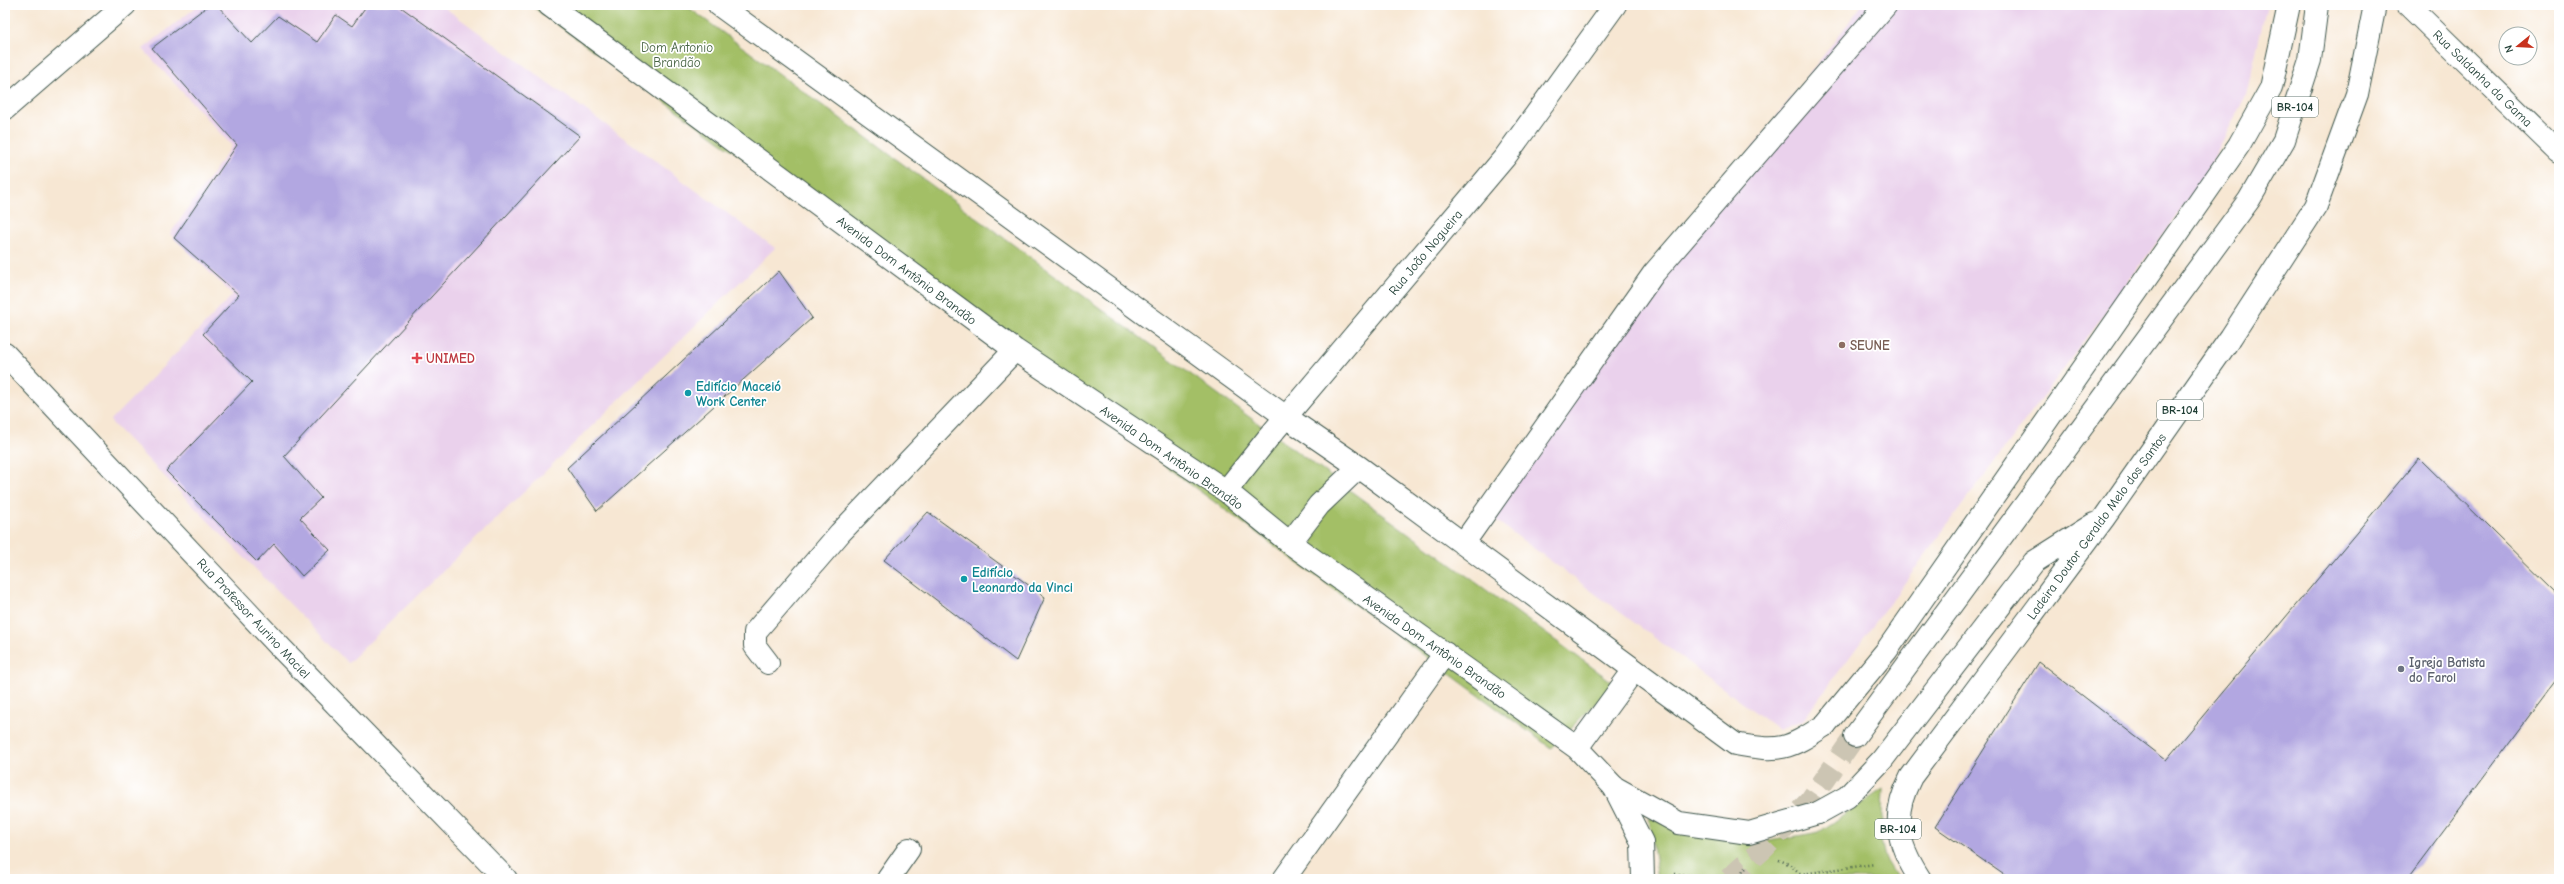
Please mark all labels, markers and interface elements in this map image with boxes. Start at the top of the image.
north arrow [2498,26,2538,66]
street label: Rua Saldanha da Gama [2430,27,2535,130]
park label: Dom Antonio Brandão [641,40,713,70]
text: N [2502,44,2516,54]
road number: BR-104 [2272,97,2318,117]
street label: Rua João Nogueira [1385,207,1465,298]
street label: Avenida Dom Antônio Brandão [834,213,980,328]
place label: SEUNE [1850,338,1890,353]
marker: SEUNE [1837,340,1847,350]
place label: UNIMED [426,351,475,366]
marker: UNIMED [411,352,423,364]
place label: Edifício Maceió Work Center [696,379,781,409]
marker: Edifício Maceió Work Center [683,388,693,398]
road number: BR-104 [2157,400,2203,420]
street label: Avenida Dom Antônio Brandão [1097,402,1246,513]
street label: Ladeira Doutor Geraldo Melo dos Santos [2024,430,2169,622]
street label: Rua Professor Aurino Maciel [194,555,313,681]
place label: Edifício Leonardo da Vinci [972,565,1073,595]
marker: Edifício Leonardo da Vinci [959,574,969,584]
street label: Avenida Dom Antônio Brandão [1360,591,1509,702]
place label: Igreja Batista do Farol [2409,655,2485,685]
marker: Igreja Batista do Farol [2396,664,2406,674]
road number: BR-104 [1875,819,1921,839]

